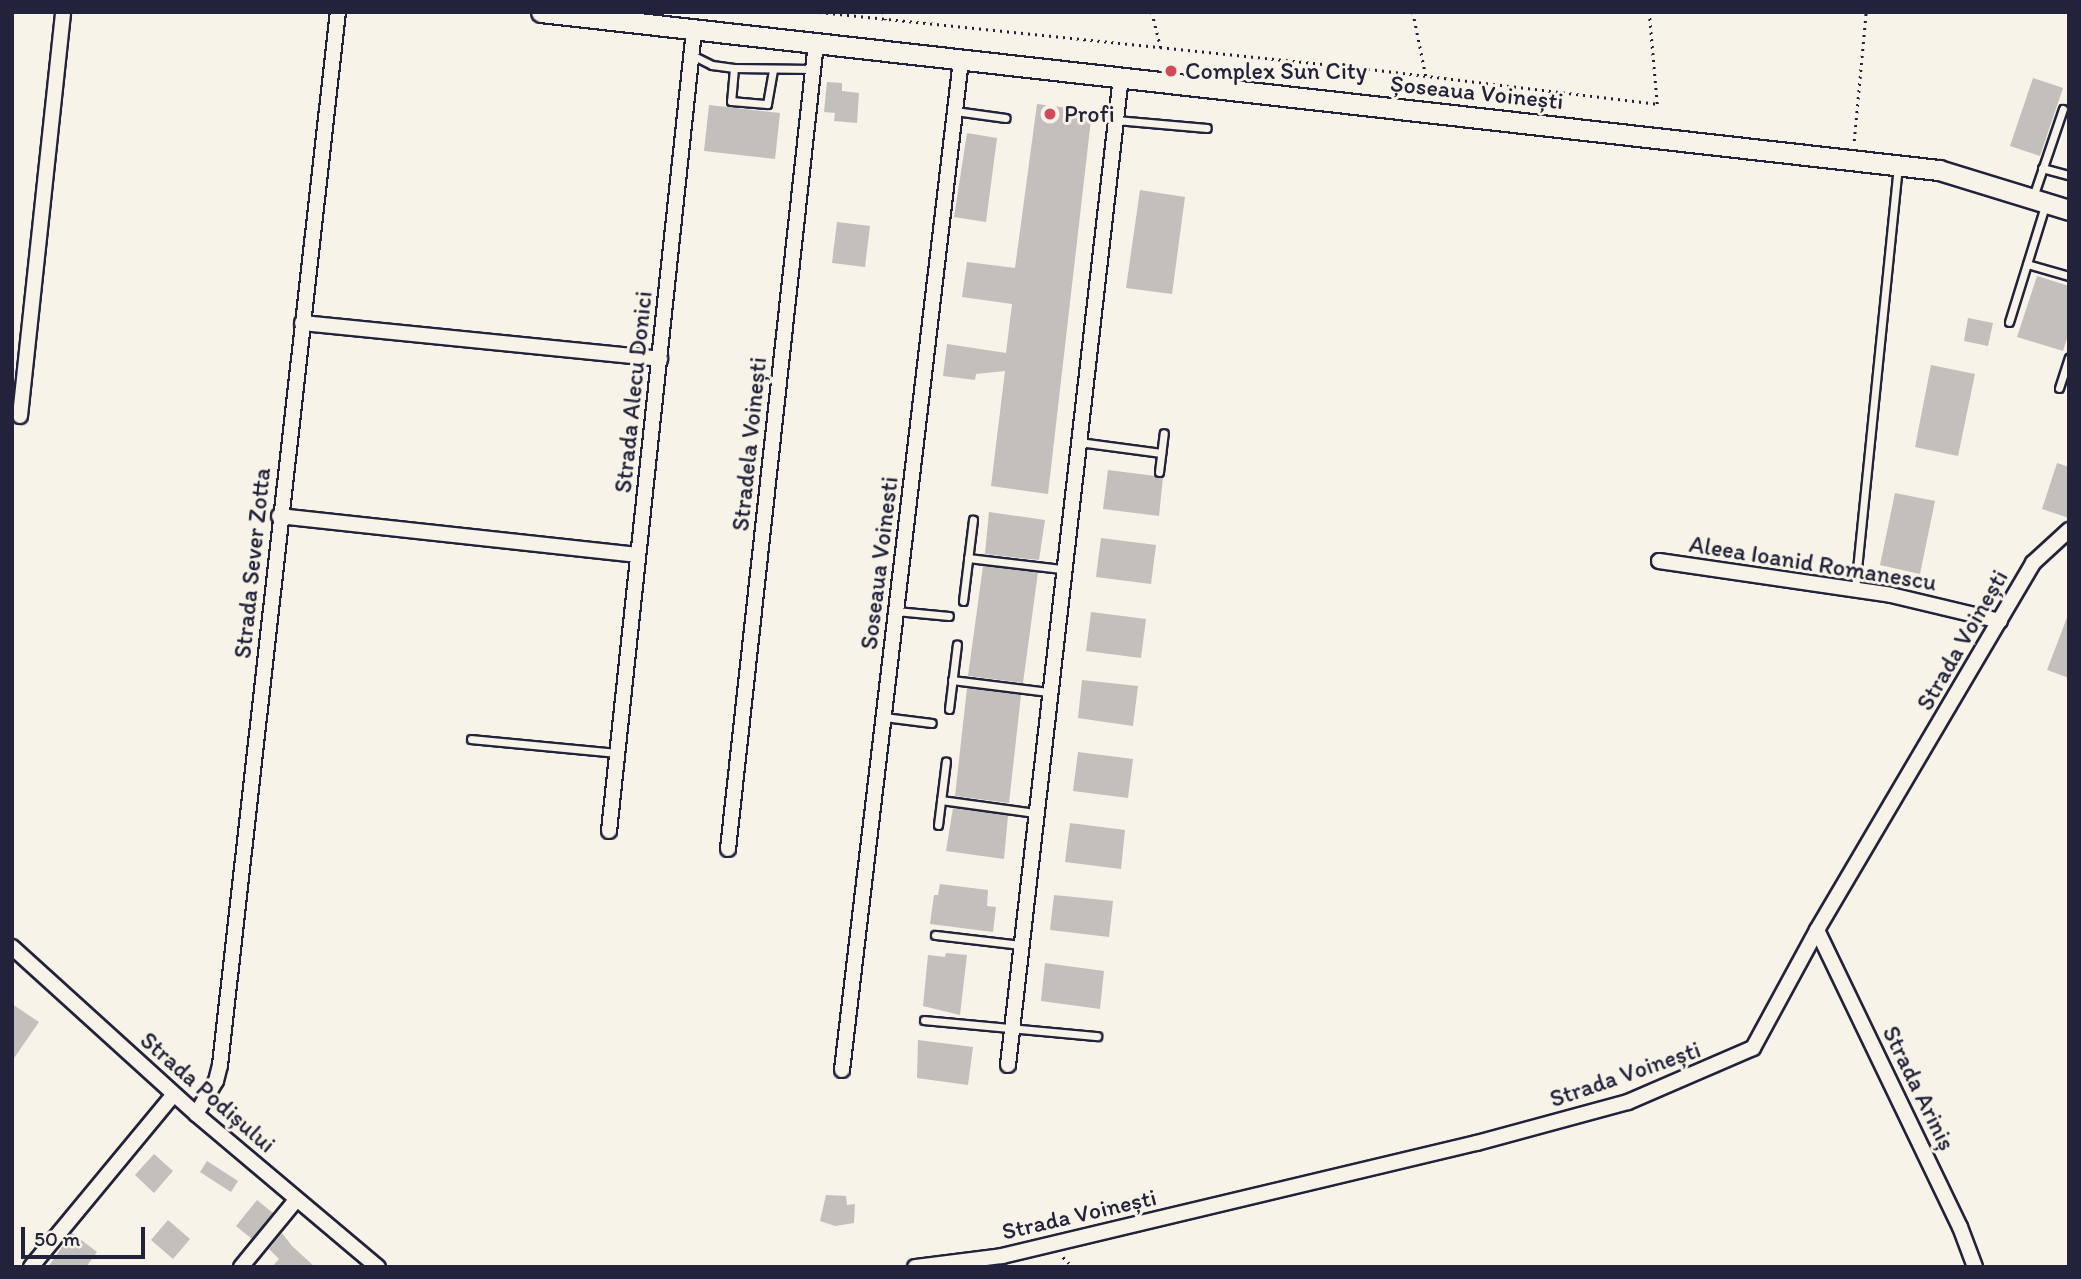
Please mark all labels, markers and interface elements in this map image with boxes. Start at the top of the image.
place label: Complex Sun City [1185,57,1368,85]
marker: Complex Sun City [1163,63,1179,79]
street label: Șoseaua Voinești [1389,69,1565,115]
place label: Profi [1064,100,1115,128]
marker: Profi [1042,106,1058,122]
street label: Strada Alecu Donici [608,290,658,494]
street label: Stradela Voinești [725,355,773,533]
street label: Strada Sever Zotta [228,466,276,660]
street label: Soseaua Voinesti [854,475,904,651]
street label: Aleea Ioanid Romanescu [1686,529,1940,597]
street label: Strada Voinești [1910,565,2014,715]
street label: Strada Ariniș [1876,1021,1962,1155]
street label: Strada Podișului [135,1026,281,1158]
street label: Strada Voinești [1546,1035,1704,1113]
street label: Strada Voinești [999,1182,1159,1246]
scale bar [24,1212,149,1256]
text: 50 m [34,1226,80,1251]

